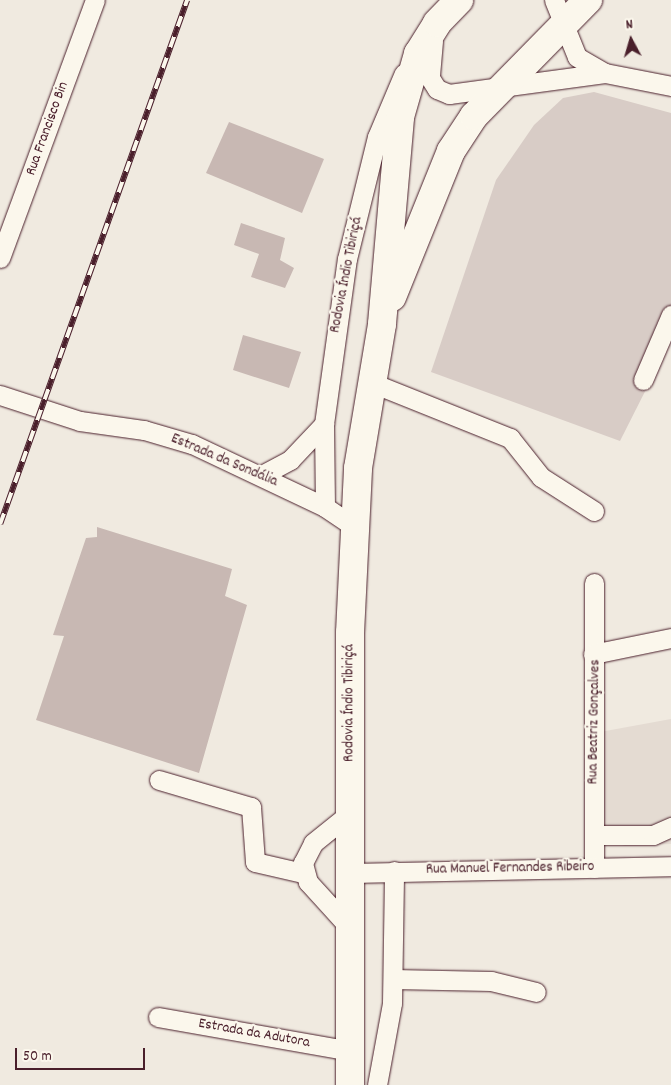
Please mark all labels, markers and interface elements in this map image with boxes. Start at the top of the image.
north arrow [606,15,656,65]
text: N [625,15,634,35]
street label: Rua Francisco Bin [23,80,73,178]
street label: Rodovia Índio Tibiriçá [327,215,367,335]
street label: Estrada da Sondália [168,430,280,492]
street label: Rodovia Índio Tibiriçá [341,644,359,762]
street label: Rua Beatriz Gonçalves [585,659,605,785]
street label: Rua Manuel Fernandes Ribeiro [426,859,594,879]
street label: Estrada da Adutora [197,1015,311,1053]
scale bar [18,1038,148,1070]
text: 50 m [23,1046,52,1068]

